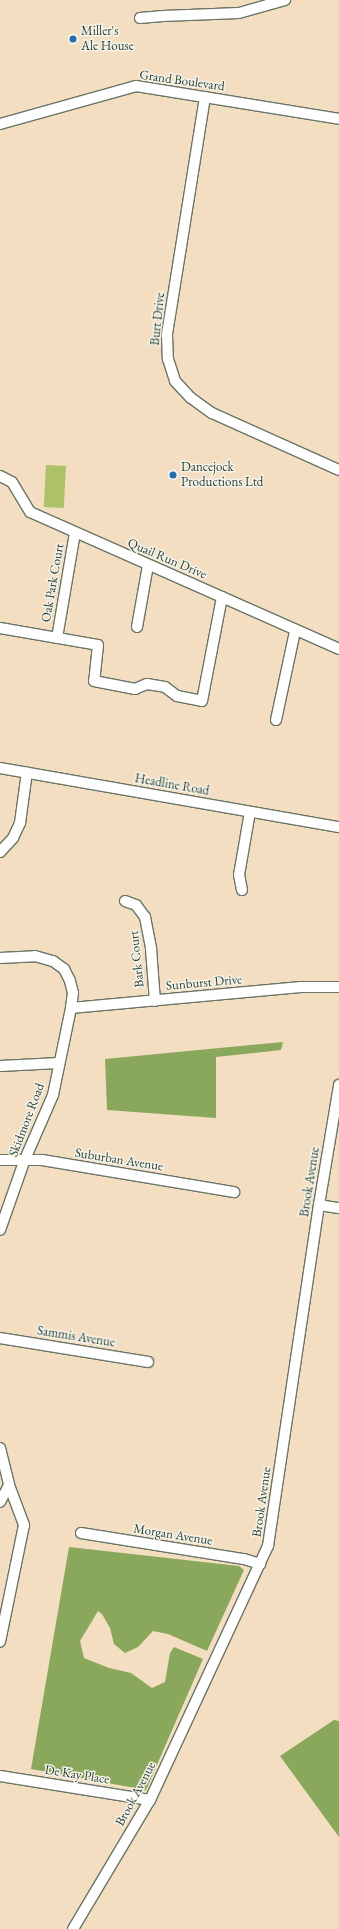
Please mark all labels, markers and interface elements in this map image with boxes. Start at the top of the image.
place label: Miller's Ale House [81,24,134,55]
marker: Miller's Ale House [68,34,78,44]
street label: Grand Boulevard [138,67,226,95]
street label: Burt Drive [147,292,169,346]
place label: Dancejock Productions Ltd [181,460,263,491]
marker: Dancejock Productions Ltd [168,470,178,480]
street label: Quail Run Drive [125,535,209,583]
street label: Oak Park Court [38,543,68,623]
street label: Headline Road [134,771,210,799]
street label: Bark Court [126,930,148,988]
street label: Sunburst Drive [165,972,243,994]
street label: Skidmore Road [6,1081,48,1159]
street label: Suburban Avenue [74,1145,164,1175]
street label: Brook Avenue [297,1146,323,1218]
street label: Sammis Avenue [36,1323,116,1351]
street label: Brook Avenue [249,1466,275,1538]
street label: Morgan Avenue [132,1521,214,1549]
street label: Brook Avenue [113,1759,159,1829]
street label: De Kay Place [44,1762,110,1788]

